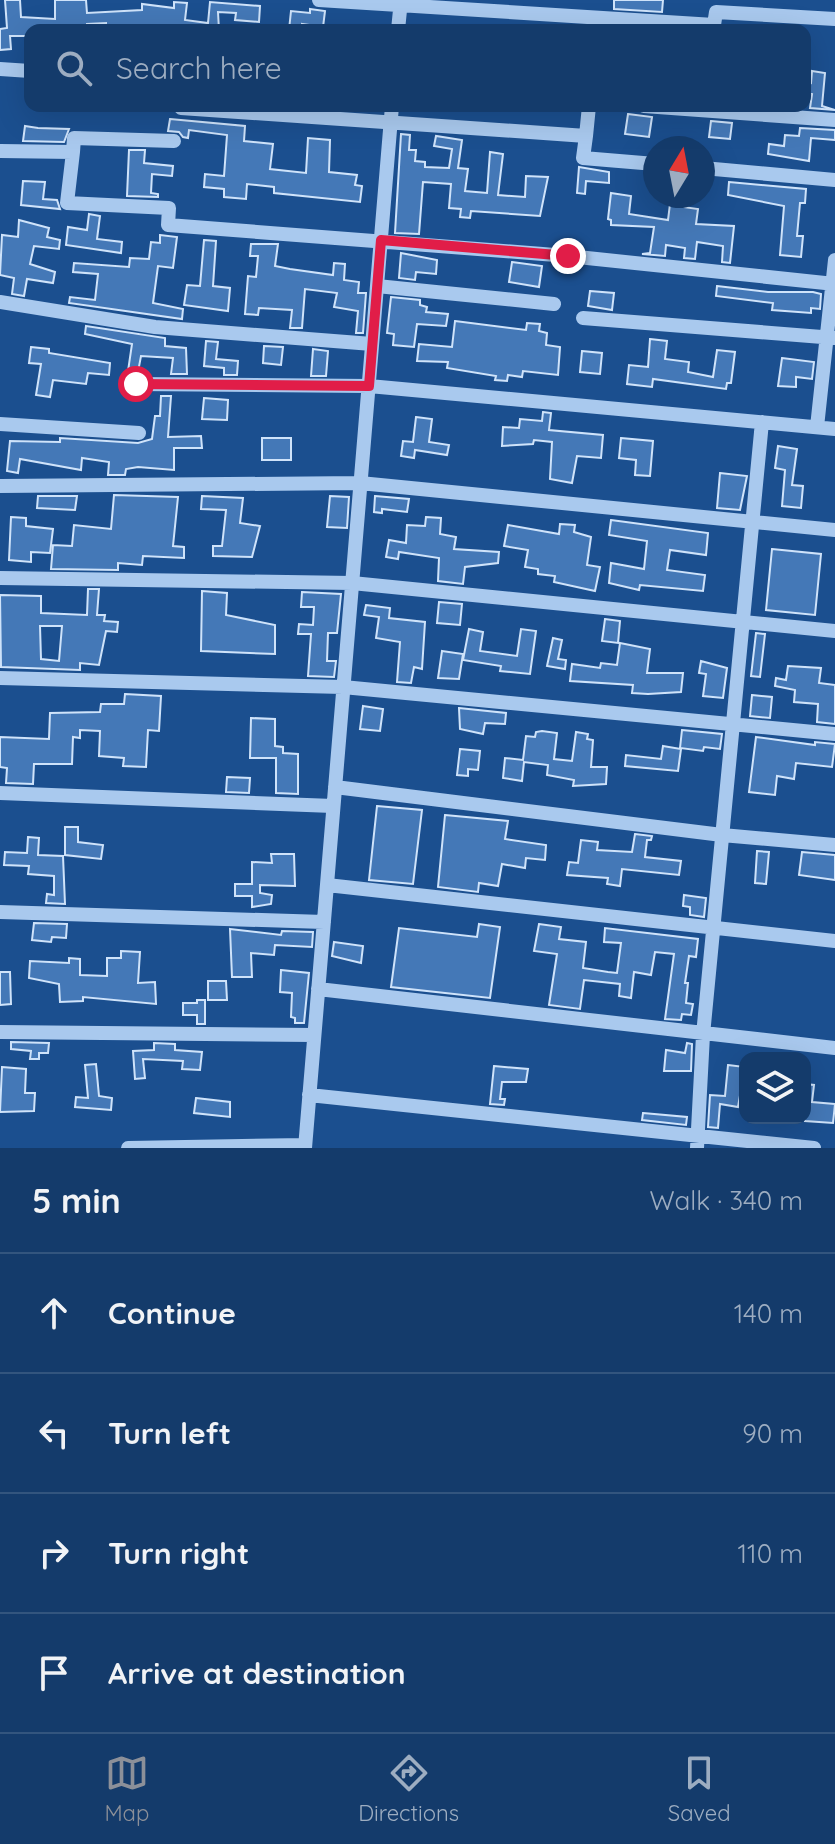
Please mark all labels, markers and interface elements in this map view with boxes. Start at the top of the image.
search box [24,24,811,112]
icon: search [52,46,96,90]
text: Search here [116,49,282,87]
north arrow [643,136,715,208]
route end [550,238,586,274]
route start [118,366,154,402]
map controls [739,1052,811,1124]
button: layers [739,1052,811,1124]
text: 5 min [32,1179,121,1222]
text: Walk · 340 m [650,1184,803,1217]
icon: ahead [32,1291,76,1335]
text: Continue [108,1294,236,1332]
text: 140 m [734,1297,803,1330]
icon: left [32,1411,76,1455]
text: Turn left [108,1414,231,1452]
text: 90 m [742,1417,803,1450]
icon: right [32,1531,76,1575]
text: Turn right [108,1534,249,1572]
text: 110 m [737,1537,803,1570]
icon: arrive [32,1651,76,1695]
text: Arrive at destination [108,1654,406,1692]
tab: Map [104,1751,149,1827]
tab: Directions [358,1751,459,1827]
tab: Saved [668,1751,731,1827]

